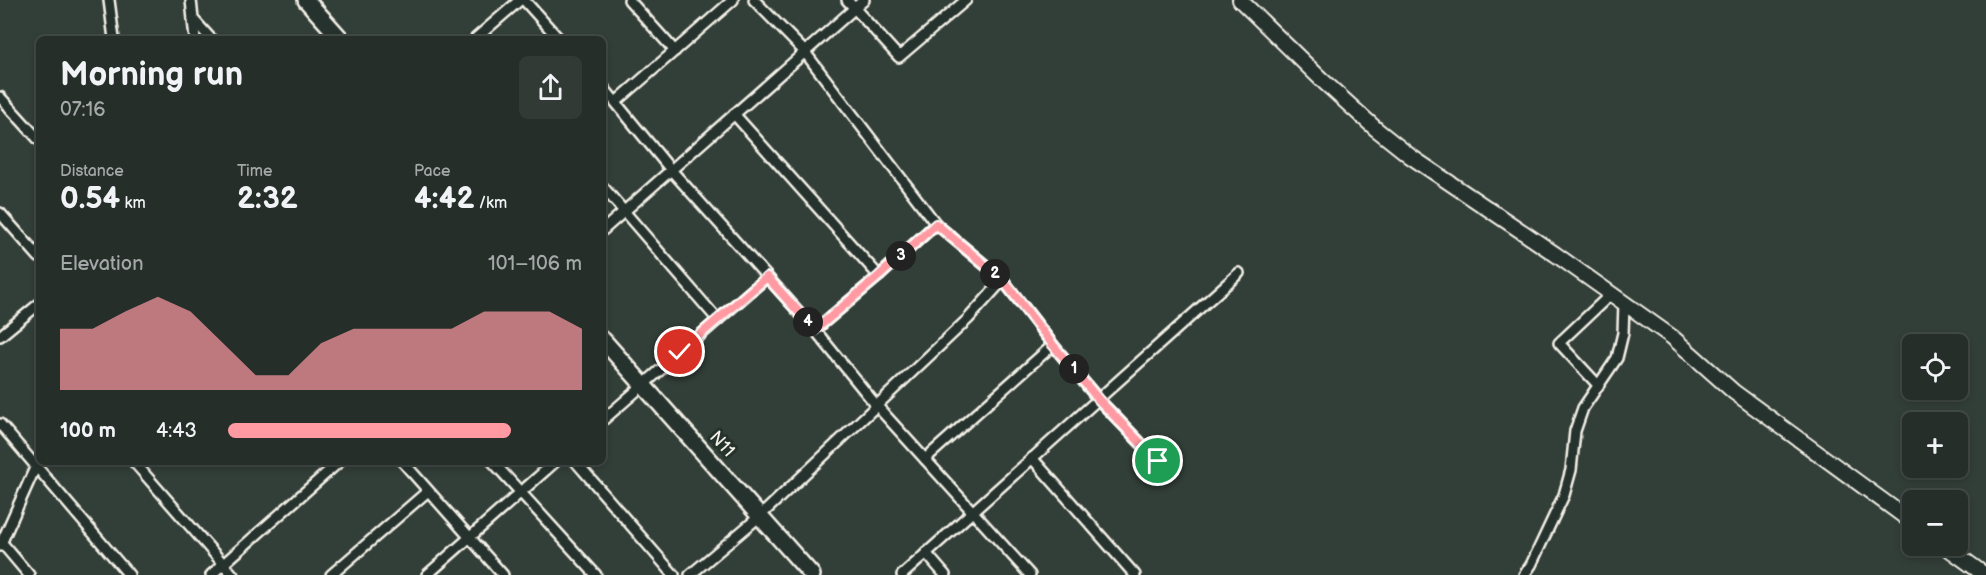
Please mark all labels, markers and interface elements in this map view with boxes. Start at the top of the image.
text: Morning run [60,55,243,95]
button: share [519,56,582,119]
text: 07:16 [60,98,106,122]
text: Distance [60,162,124,181]
text: Time [237,162,272,181]
text: Pace [414,162,450,181]
text: 0.54 [60,181,120,217]
text: 2:32 [237,181,298,217]
text: 4:42 [414,181,475,217]
text: km [120,194,146,213]
text: /km [475,194,507,213]
pin: 3 [886,241,916,271]
text: 3 [896,246,906,265]
text: Elevation [60,252,143,276]
text: 101–106 m [488,252,582,276]
pin: 2 [980,259,1010,289]
text: 2 [990,264,1000,283]
pin: 4 [793,307,823,337]
text: 4 [803,312,813,331]
pin [654,326,705,377]
map controls [1902,334,1968,556]
button: locate [1902,334,1968,400]
icon: check [663,335,696,368]
pin: 1 [1059,354,1089,384]
text: 1 [1071,359,1077,378]
button: + [1902,412,1968,478]
text: 100 m [60,419,116,443]
text: 4:43 [156,419,197,443]
street label: N11 [705,427,739,461]
pin [1132,435,1183,486]
icon: arrive [1141,444,1174,477]
button: − [1902,490,1968,556]

